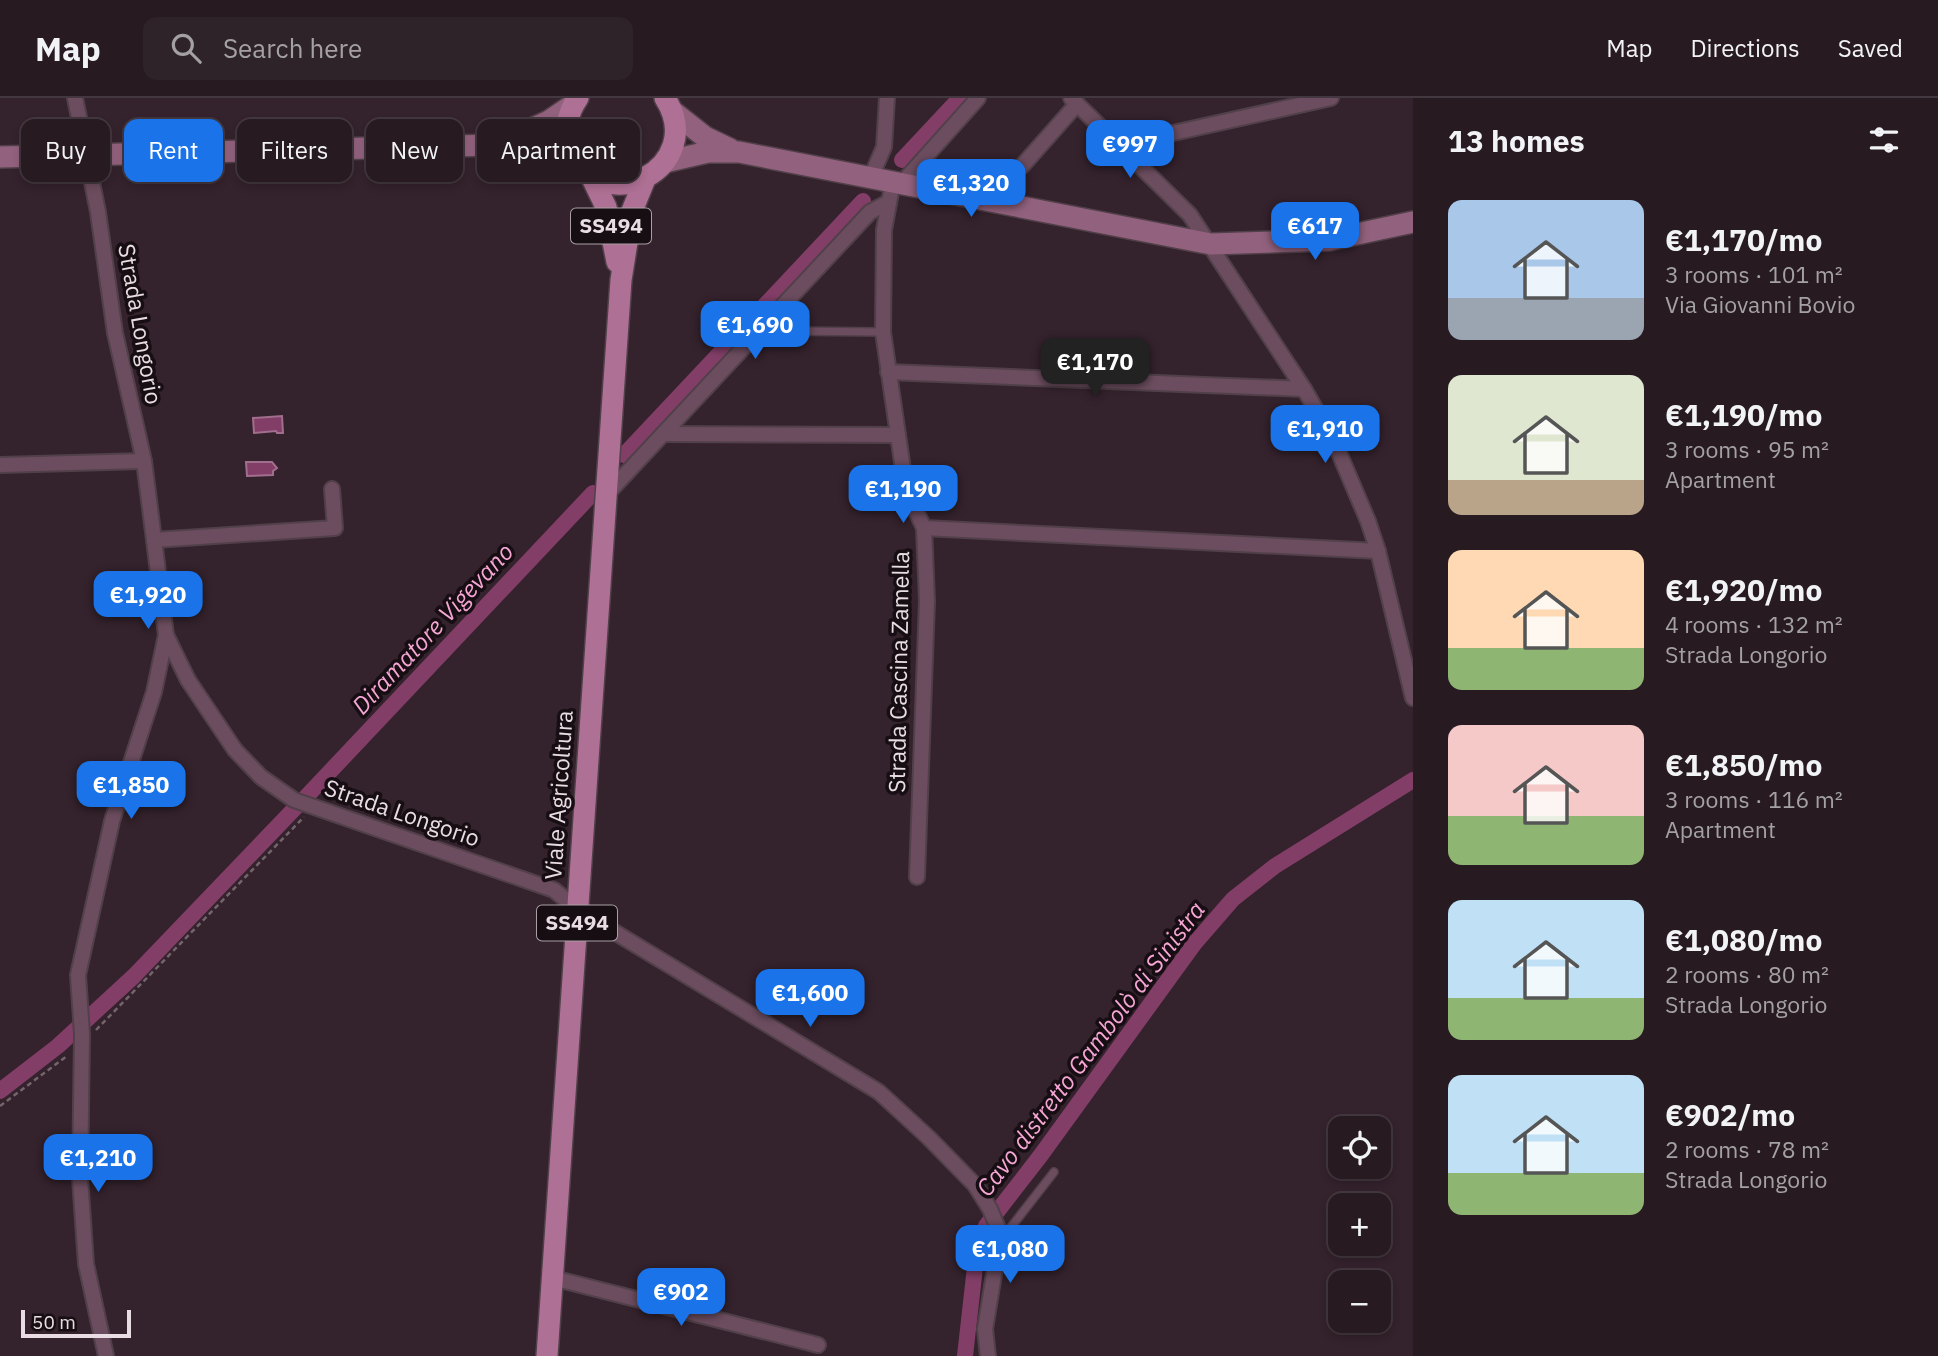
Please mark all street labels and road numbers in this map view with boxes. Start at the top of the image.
road number: SS494 [571,208,651,244]
street label: Strada Longorio [112,241,170,406]
street label: Strada Cascina Zamella [881,551,915,793]
street label: Viale Agricoltura [537,709,579,881]
street label: Strada Longorio [321,771,484,853]
road number: SS494 [537,906,617,940]

